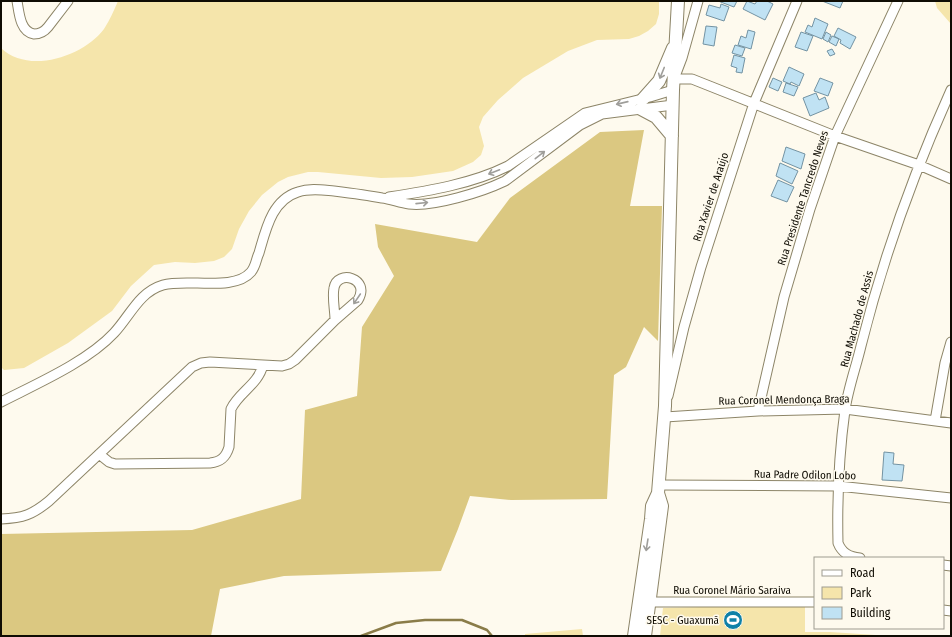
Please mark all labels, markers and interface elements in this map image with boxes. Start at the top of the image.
one-way arrow [658,67,666,79]
one-way arrow [616,100,629,108]
street label: Rua Presidente Tancredo Neves [775,129,831,267]
one-way arrow [534,151,545,160]
street label: Rua Xavier de Araújo [690,151,732,243]
one-way arrow [488,168,500,176]
one-way arrow [415,200,428,207]
street label: Rua Machado de Assis [838,269,876,369]
one-way arrow [353,293,361,304]
street label: Rua Coronel Mendonça Braga [718,392,850,408]
street label: Rua Padre Odilon Lobo [754,468,857,482]
one-way arrow [643,538,651,551]
legend [814,557,944,629]
text: Road [850,566,875,580]
street label: Rua Coronel Mário Saraiva [673,584,791,597]
text: Park [850,586,872,600]
text: Building [850,606,891,620]
sports icon: SESC - Guaxumã [722,609,744,631]
place label: SESC - Guaxumã [646,614,719,627]

